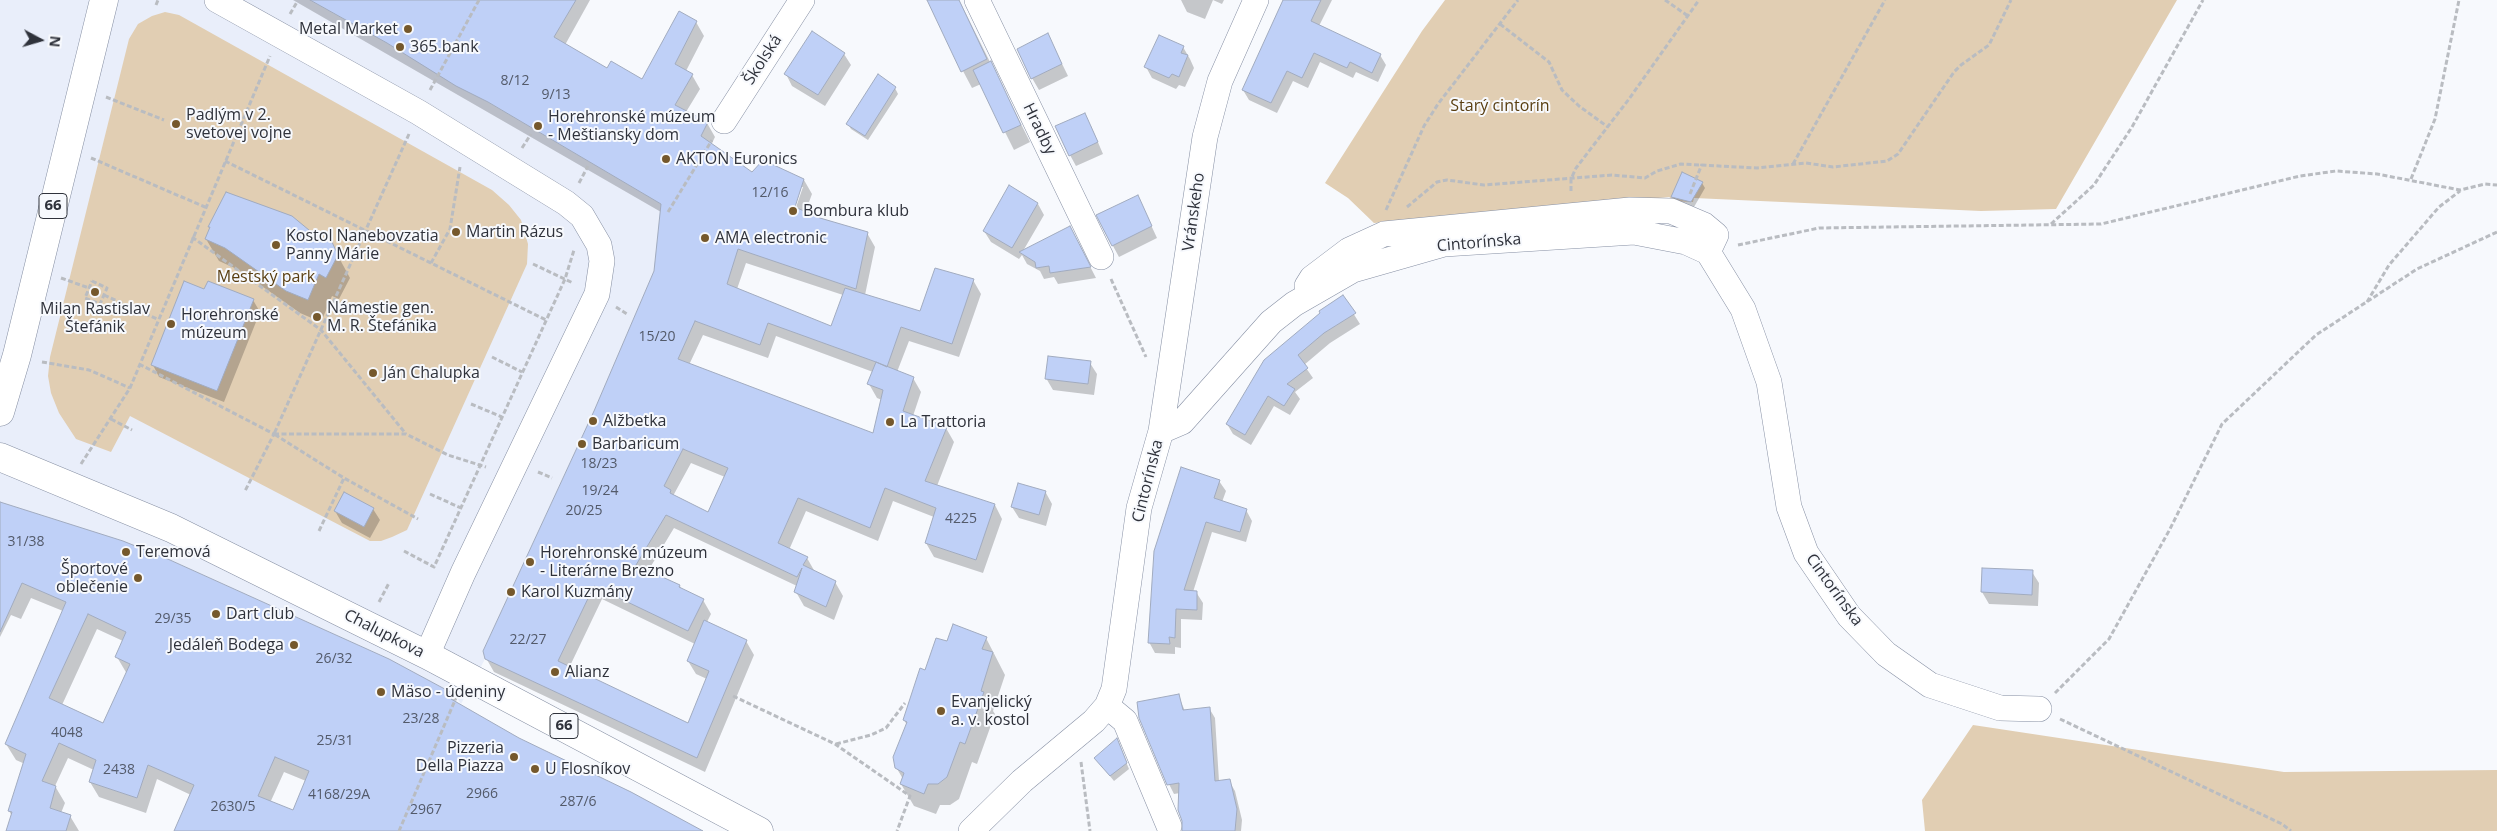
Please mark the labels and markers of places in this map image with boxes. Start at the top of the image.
place label: Metal Market [299,19,398,39]
marker: Metal Market [402,23,414,35]
place label: 365.bank [410,37,479,57]
marker: 365.bank [394,41,406,53]
place label: Padlým v 2. svetovej vojne [186,105,292,143]
place label: Horehronské múzeum - Meštiansky dom [548,107,716,145]
marker: Padlým v 2. svetovej vojne [170,118,182,130]
marker: Horehronské múzeum - Meštiansky dom [532,120,544,132]
place label: AKTON Euronics [676,149,797,169]
marker: AKTON Euronics [660,153,672,165]
place label: Bombura klub [803,201,909,221]
marker: Bombura klub [787,205,799,217]
place label: Martin Rázus [466,222,563,242]
place label: Kostol Nanebovzatia Panny Márie [286,226,439,264]
marker: Martin Rázus [450,226,462,238]
place label: AMA electronic [715,228,827,248]
marker: AMA electronic [699,232,711,244]
marker: Kostol Nanebovzatia Panny Márie [270,239,282,251]
marker: Milan Rastislav Štefánik [89,286,101,298]
place label: Námestie gen. M. R. Štefánika [327,298,437,336]
place label: Milan Rastislav Štefánik [40,299,150,337]
place label: Horehronské múzeum [181,305,279,343]
marker: Námestie gen. M. R. Štefánika [311,311,323,323]
marker: Horehronské múzeum [165,318,177,330]
place label: Ján Chalupka [383,363,480,383]
marker: Ján Chalupka [367,367,379,379]
place label: Alžbetka [603,411,666,431]
place label: La Trattoria [900,412,986,432]
marker: Alžbetka [587,415,599,427]
marker: La Trattoria [884,416,896,428]
place label: Barbaricum [592,434,679,454]
marker: Barbaricum [576,438,588,450]
place label: Teremová [136,542,211,562]
place label: Horehronské múzeum - Literárne Brezno [540,543,708,581]
marker: Teremová [120,546,132,558]
marker: Horehronské múzeum - Literárne Brezno [524,556,536,568]
place label: Športové oblečenie [56,559,128,597]
marker: Športové oblečenie [132,572,144,584]
place label: Karol Kuzmány [521,582,633,602]
marker: Karol Kuzmány [505,586,517,598]
place label: Dart club [226,604,294,624]
marker: Dart club [210,608,222,620]
place label: Jedáleň Bodega [169,635,284,655]
marker: Jedáleň Bodega [288,639,300,651]
place label: Alianz [565,662,609,682]
marker: Alianz [549,666,561,678]
place label: Mäso - údeniny [391,682,505,702]
marker: Mäso - údeniny [375,686,387,698]
place label: Evanjelický a. v. kostol [951,692,1032,730]
marker: Evanjelický a. v. kostol [935,705,947,717]
place label: Pizzeria Della Piazza [416,738,504,776]
marker: Pizzeria Della Piazza [508,751,520,763]
place label: U Flosníkov [545,759,630,779]
marker: U Flosníkov [529,763,541,775]

